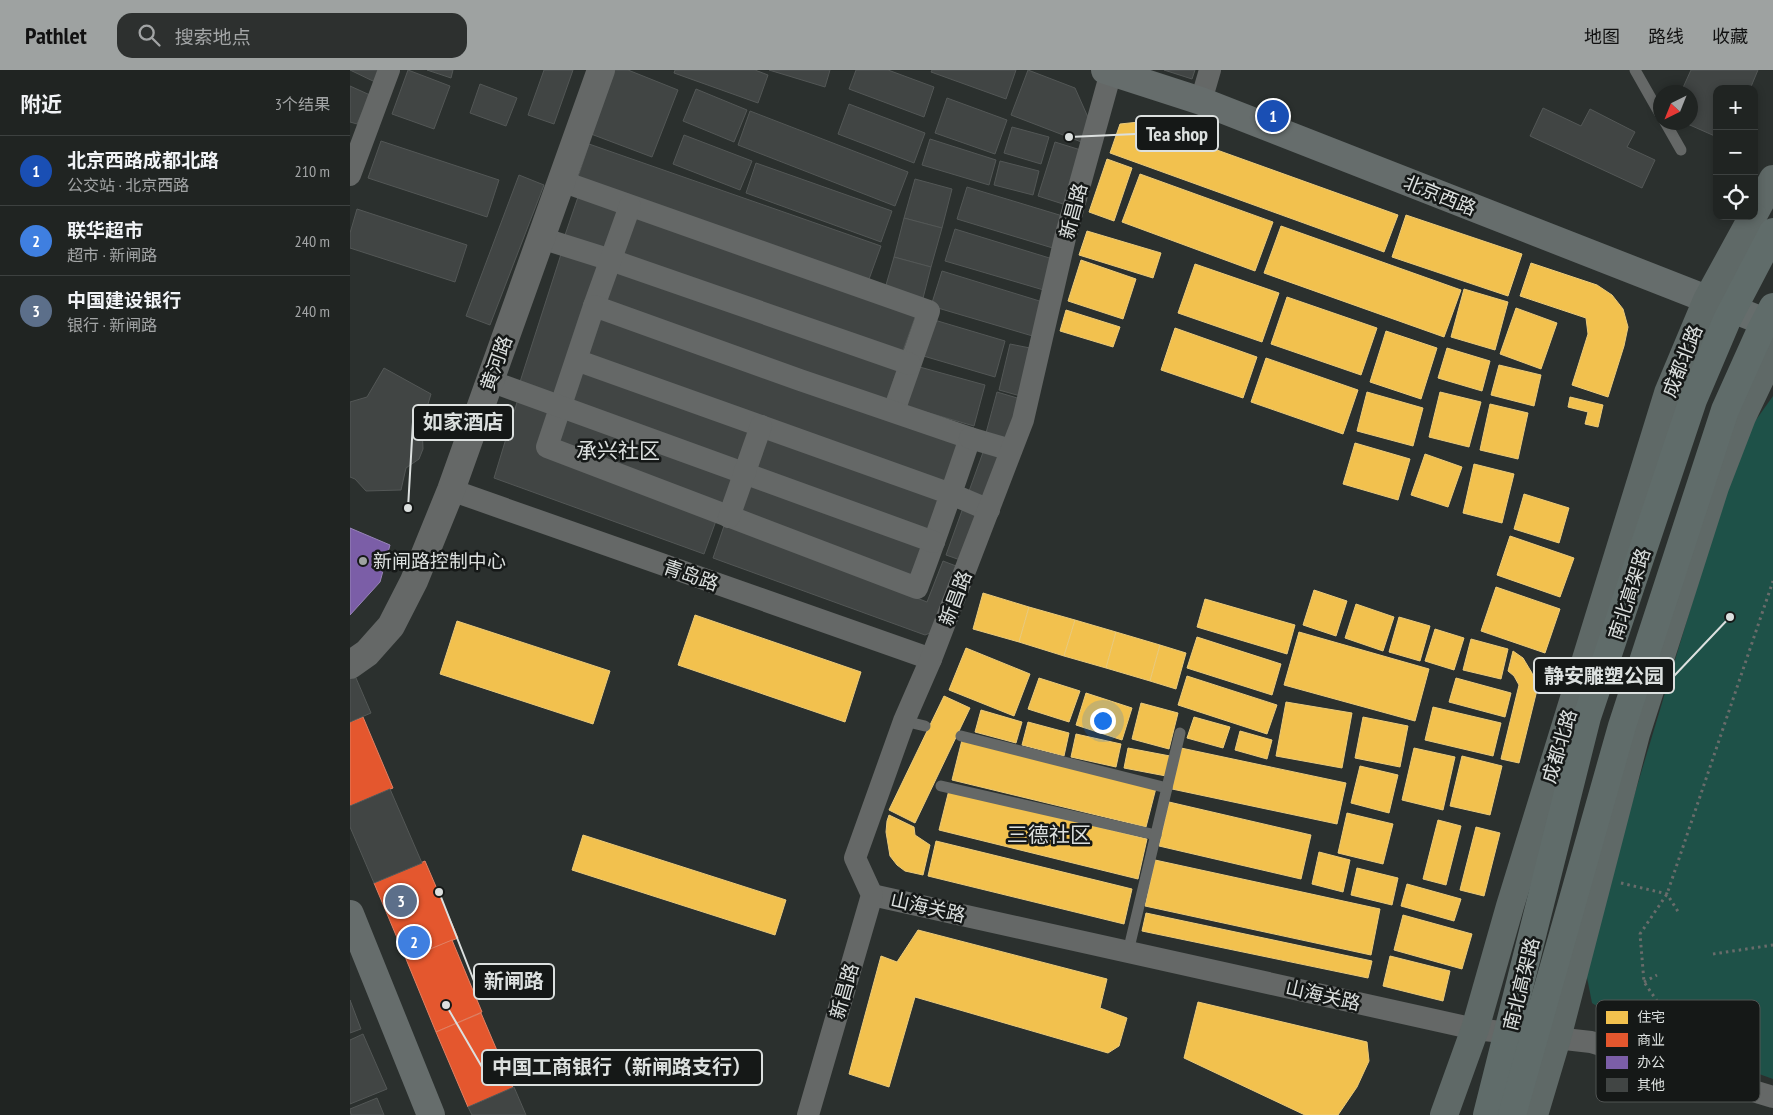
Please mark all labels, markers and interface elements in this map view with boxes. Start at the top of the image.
search box [117,13,467,58]
text: Pathlet [25,20,87,51]
icon: search [135,21,163,49]
text: 搜索地点 [175,25,251,49]
text: 地图 [1584,25,1620,48]
text: 路线 [1648,25,1684,48]
text: 收藏 [1712,25,1748,48]
north arrow [1653,85,1698,130]
map controls [1713,85,1758,220]
button: + [1713,85,1758,130]
text: 附近 [20,91,62,118]
text: 3个结果 [275,94,330,114]
pin: 1 [1257,97,1289,135]
callout: Tea shop [1136,116,1218,151]
text: Tea shop [1146,121,1208,147]
button: − [1713,130,1758,175]
text: 北京西路成都北路 [67,148,219,172]
text: 1 [32,161,40,181]
text: 210 m [295,161,330,181]
street label: 北京西路 [1400,170,1480,220]
text: 公交站 · 北京西路 [67,175,189,195]
button: locate [1713,175,1758,220]
street label: 新昌路 [1054,180,1092,242]
text: 联华超市 [67,218,143,242]
text: 2 [32,231,40,251]
text: 240 m [295,231,330,251]
text: 超市 · 新闸路 [67,245,157,265]
text: 中国建设银行 [67,288,181,312]
text: 3 [32,301,40,321]
text: 240 m [295,301,330,321]
text: 银行 · 新闸路 [67,315,157,335]
street label: 成都北路 [1657,321,1707,401]
street label: 黄河路 [475,332,517,394]
callout: 如家酒店 [413,405,513,440]
text: 如家酒店 [423,409,503,435]
district label: 承兴社区 [576,437,660,464]
street label: 南北高架路 [1603,545,1655,643]
place label: 新闸路控制中心 [373,549,506,573]
street label: 青岛路 [660,554,722,596]
marker: 新闸路控制中心 [357,555,369,567]
street label: 新昌路 [934,567,976,629]
callout: 静安雕塑公园 [1534,658,1674,693]
text: 静安雕塑公园 [1544,663,1664,689]
street label: 成都北路 [1536,706,1582,786]
your location [1090,708,1116,734]
district label: 三德社区 [1007,821,1091,848]
pin: 3 [385,882,417,920]
street label: 山海关路 [888,887,968,927]
pin: 2 [398,923,430,961]
street label: 南北高架路 [1498,935,1544,1033]
street label: 新昌路 [825,960,863,1022]
callout: 新闸路 [474,964,554,999]
text: 新闸路 [484,968,544,994]
street label: 山海关路 [1283,975,1363,1015]
legend [1596,1000,1760,1102]
text: 住宅 [1637,1008,1665,1026]
text: 商业 [1637,1031,1665,1049]
callout: 中国工商银行（新闸路支行） [482,1050,762,1085]
text: 办公 [1637,1053,1665,1071]
text: 中国工商银行（新闸路支行） [492,1054,752,1080]
text: 其他 [1637,1076,1665,1094]

